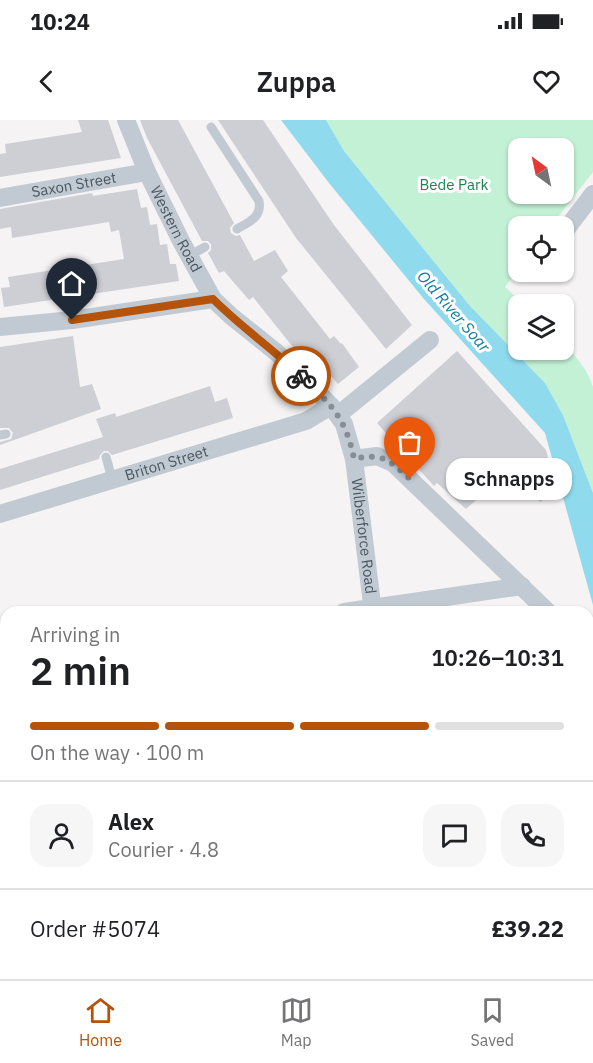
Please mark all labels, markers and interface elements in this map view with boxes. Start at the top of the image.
text: 10:24 [30,7,90,36]
text: Zuppa [257,64,336,99]
icon: back [30,65,63,98]
icon: heart [530,65,563,98]
north arrow [508,138,574,204]
map controls [508,138,574,360]
street label: Saxon Street [30,168,118,201]
park label: Bede Park [420,175,489,194]
street label: Western Road [146,183,206,275]
button: locate [508,216,574,282]
pin [46,258,97,320]
water label: Old River Soar [413,266,495,357]
icon: home [55,267,88,300]
button: layers [508,294,574,360]
courier [271,346,331,406]
icon: bike [285,360,318,393]
pin [384,417,435,479]
icon: bag [393,426,426,459]
street label: Briton Street [122,441,210,485]
callout: Schnapps [446,458,572,500]
text: Schnapps [463,465,555,492]
street label: Wilberforce Road [347,477,381,595]
text: Arriving in [30,621,120,648]
text: 10:26–10:31 [431,643,564,672]
text: 2 min [30,645,131,696]
text: On the way · 100 m [30,739,204,766]
button: person [30,804,93,867]
button: chat [423,804,486,867]
button: phone [501,804,564,867]
text: Alex [108,807,154,836]
text: Courier · 4.8 [108,836,219,863]
text: Order #5074 [30,914,160,943]
text: £39.22 [492,914,564,943]
tab: Home [79,994,122,1050]
tab: Map [280,994,313,1050]
tab: Saved [471,994,514,1050]

